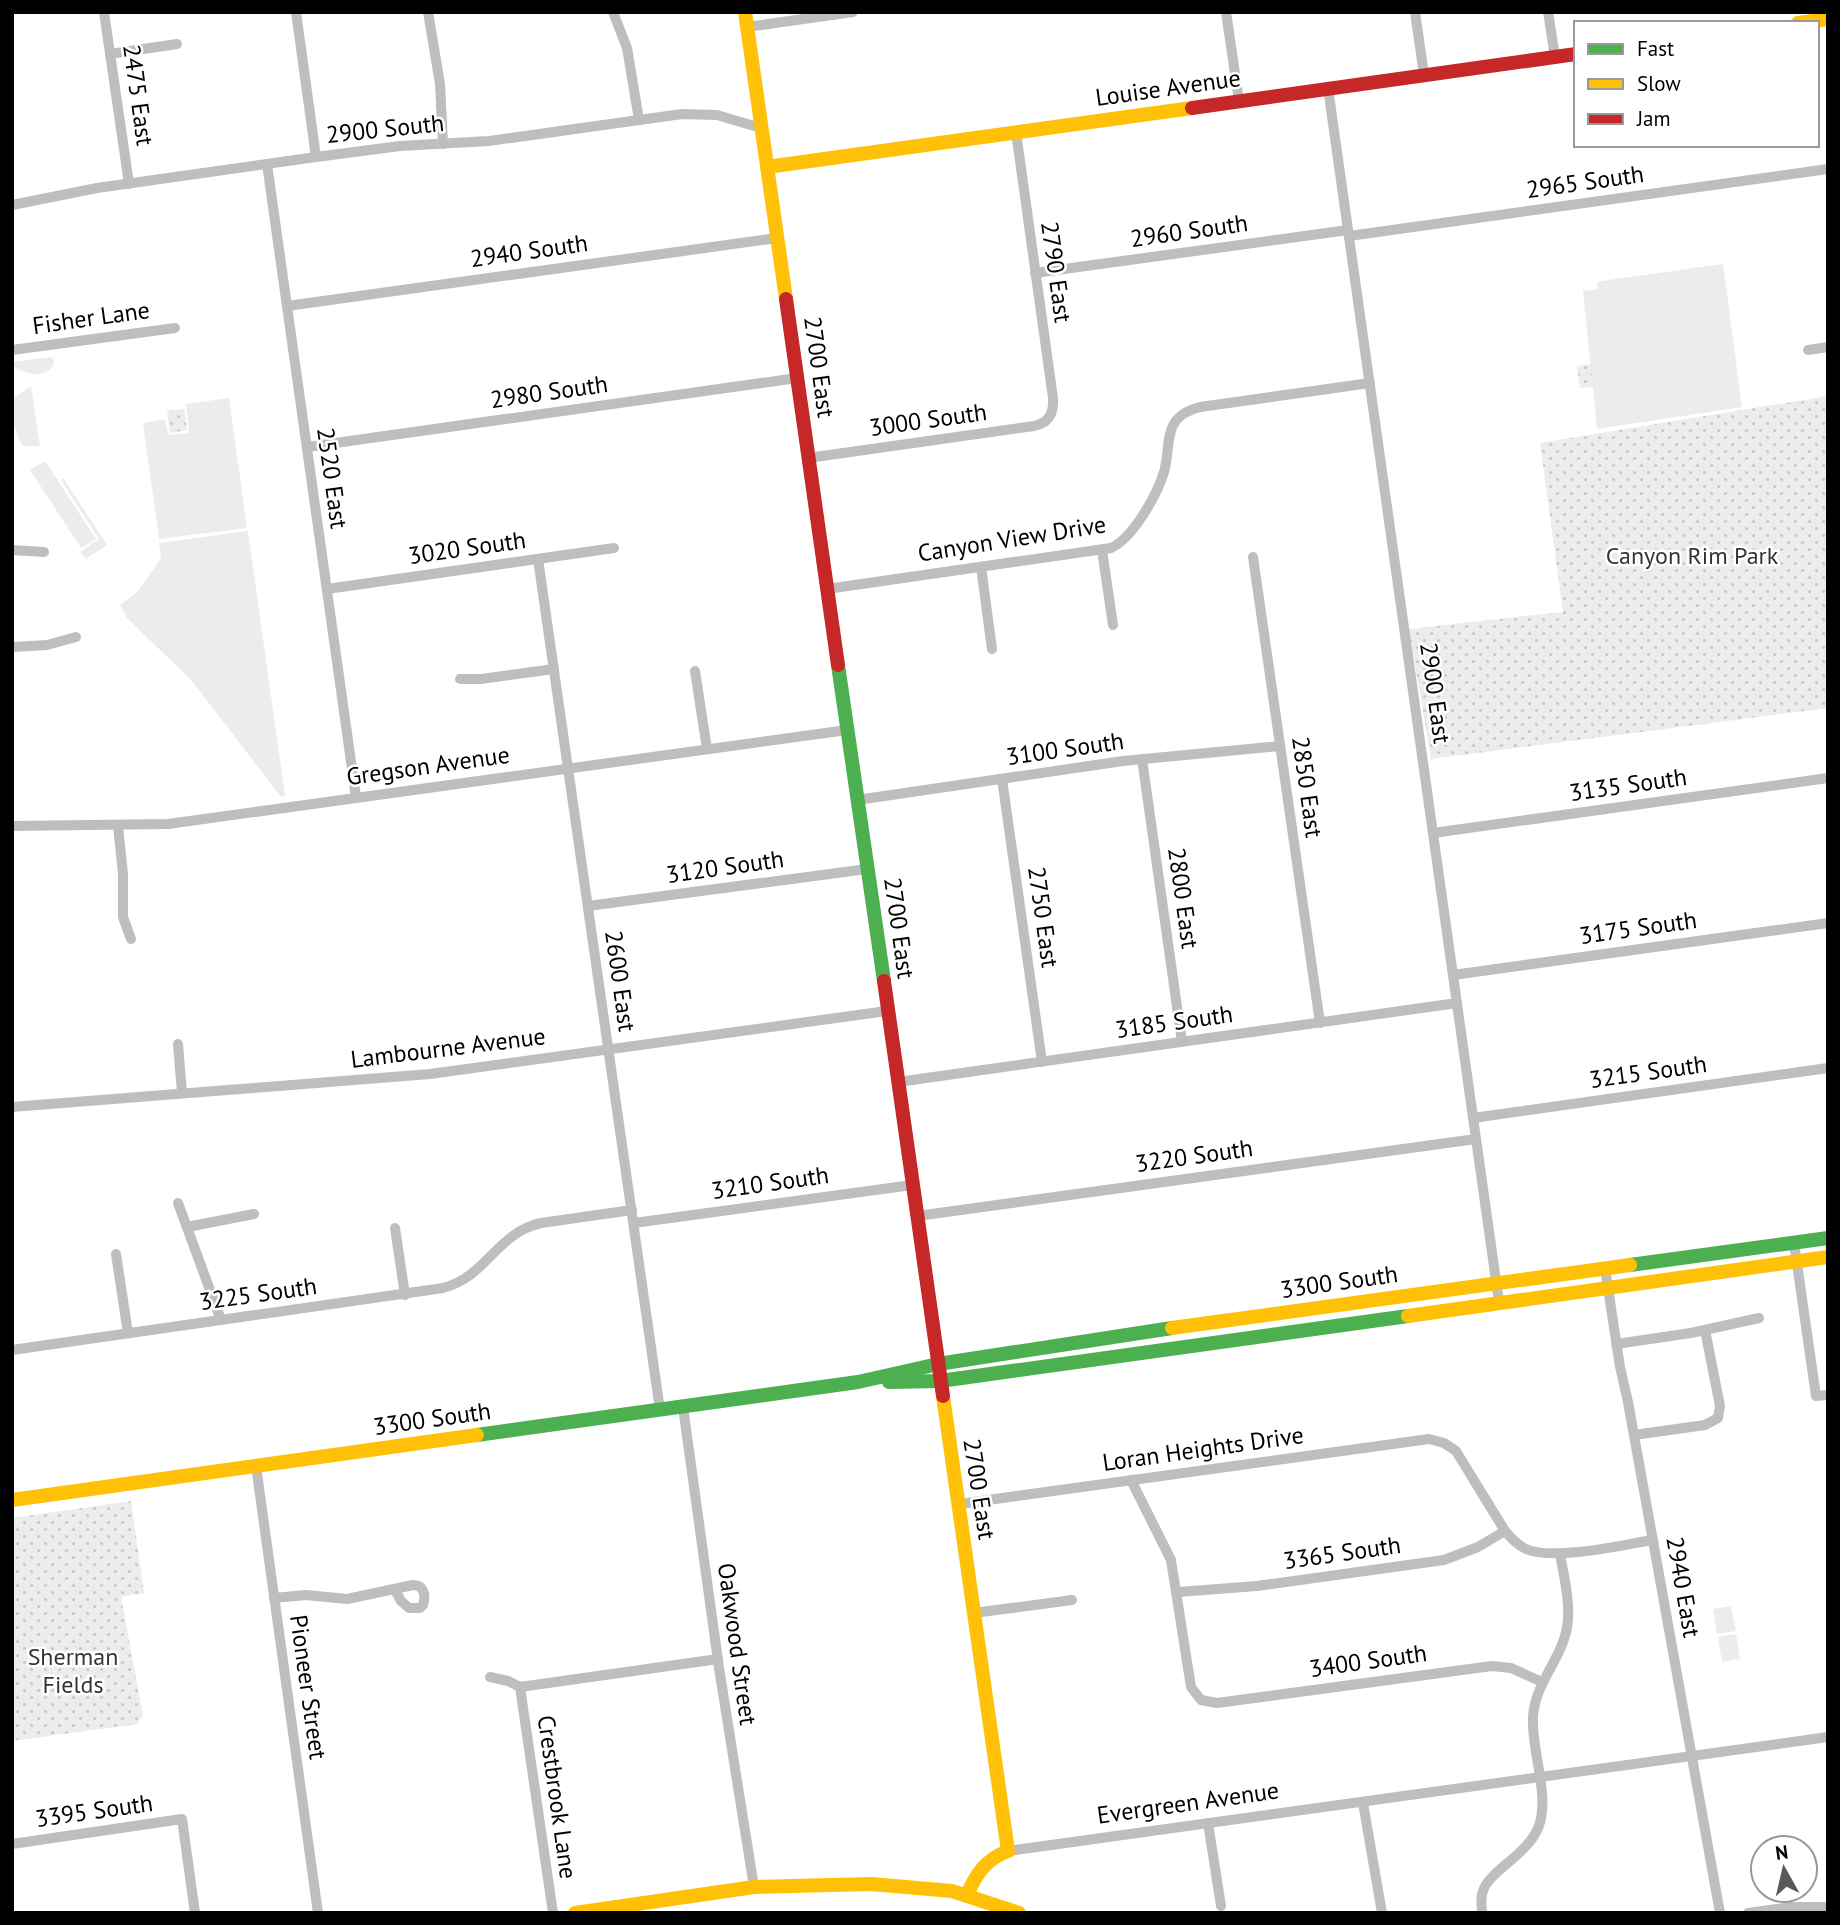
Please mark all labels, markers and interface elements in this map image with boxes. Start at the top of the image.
legend [1574,21,1819,147]
text: Fast [1637,35,1674,62]
street label: 2475 East [116,42,161,147]
street label: Louise Avenue [1093,62,1242,113]
text: Slow [1637,70,1681,97]
text: Jam [1636,105,1671,132]
street label: 2900 South [324,107,446,150]
street label: 2965 South [1524,158,1646,205]
street label: 2960 South [1128,207,1250,254]
street label: 2790 East [1034,219,1079,324]
street label: 2940 South [468,227,590,274]
street label: Fisher Lane [30,294,152,341]
street label: 2700 East [797,314,842,419]
street label: 2980 South [488,368,610,415]
street label: 3000 South [867,396,989,443]
street label: 2520 East [310,425,355,530]
street label: Canyon View Drive [916,508,1108,569]
street label: 3020 South [406,524,528,571]
park label: Canyon Rim Park [1606,540,1779,571]
street label: 2900 East [1413,640,1458,745]
street label: 3100 South [1004,725,1126,772]
street label: 2850 East [1285,734,1330,839]
street label: Gregson Avenue [344,739,511,792]
street label: 3135 South [1567,761,1689,808]
street label: 3120 South [664,843,786,890]
street label: 2800 East [1161,845,1206,950]
street label: 2750 East [1021,864,1066,969]
street label: 2700 East [877,875,922,980]
street label: 3175 South [1577,904,1699,951]
street label: 2600 East [598,928,643,1033]
street label: 3185 South [1113,998,1235,1045]
street label: Lambourne Avenue [349,1020,547,1075]
street label: 3215 South [1587,1048,1709,1095]
street label: 3220 South [1133,1132,1255,1179]
street label: 3210 South [709,1159,831,1206]
street label: 3300 South [1278,1258,1400,1305]
street label: 3225 South [197,1270,319,1317]
street label: 3300 South [371,1395,493,1442]
street label: Loran Heights Drive [1100,1419,1305,1478]
street label: 2700 East [956,1436,1003,1542]
street label: 3365 South [1281,1529,1403,1576]
street label: 2940 East [1659,1534,1708,1640]
street label: Oakwood Street [711,1561,764,1727]
street label: Pioneer Street [283,1613,334,1761]
street label: 3400 South [1307,1637,1429,1684]
park label: Sherman Fields [28,1641,118,1700]
street label: Crestbrook Lane [531,1713,584,1881]
street label: Evergreen Avenue [1095,1774,1281,1831]
street label: 3395 South [33,1787,155,1834]
north arrow [1749,1834,1819,1904]
text: N [1774,1839,1789,1865]

